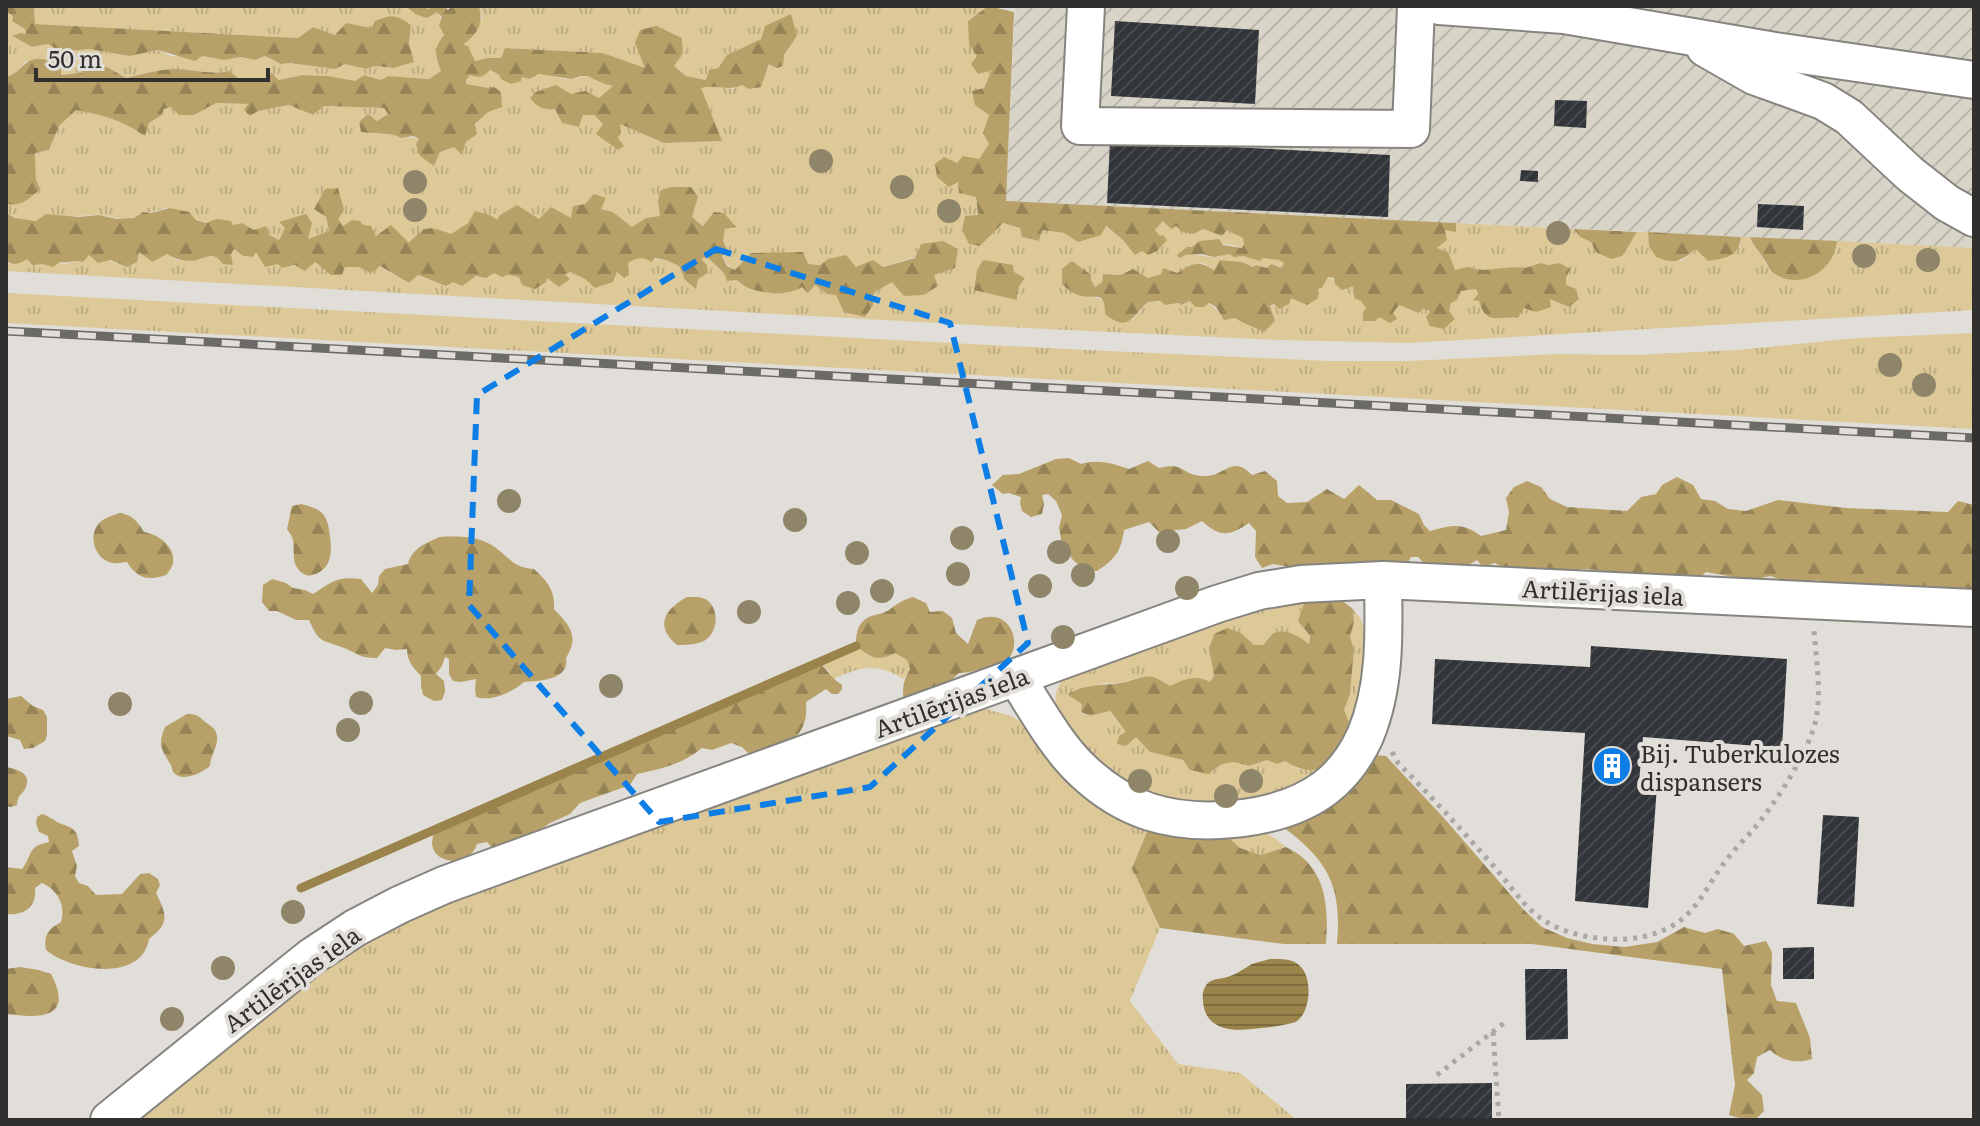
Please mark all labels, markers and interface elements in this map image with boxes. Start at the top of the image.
scale bar [36,32,268,82]
text: 50 m [48,40,102,75]
street label: Artilērijas iela [1521,569,1685,613]
street label: Artilērijas iela [869,657,1033,745]
place label: Bij. Tuberkulozes dispansers [1640,735,1840,798]
building icon: Bij. Tuberkulozes dispansers [1591,745,1633,787]
street label: Artilērijas iela [215,916,367,1040]

